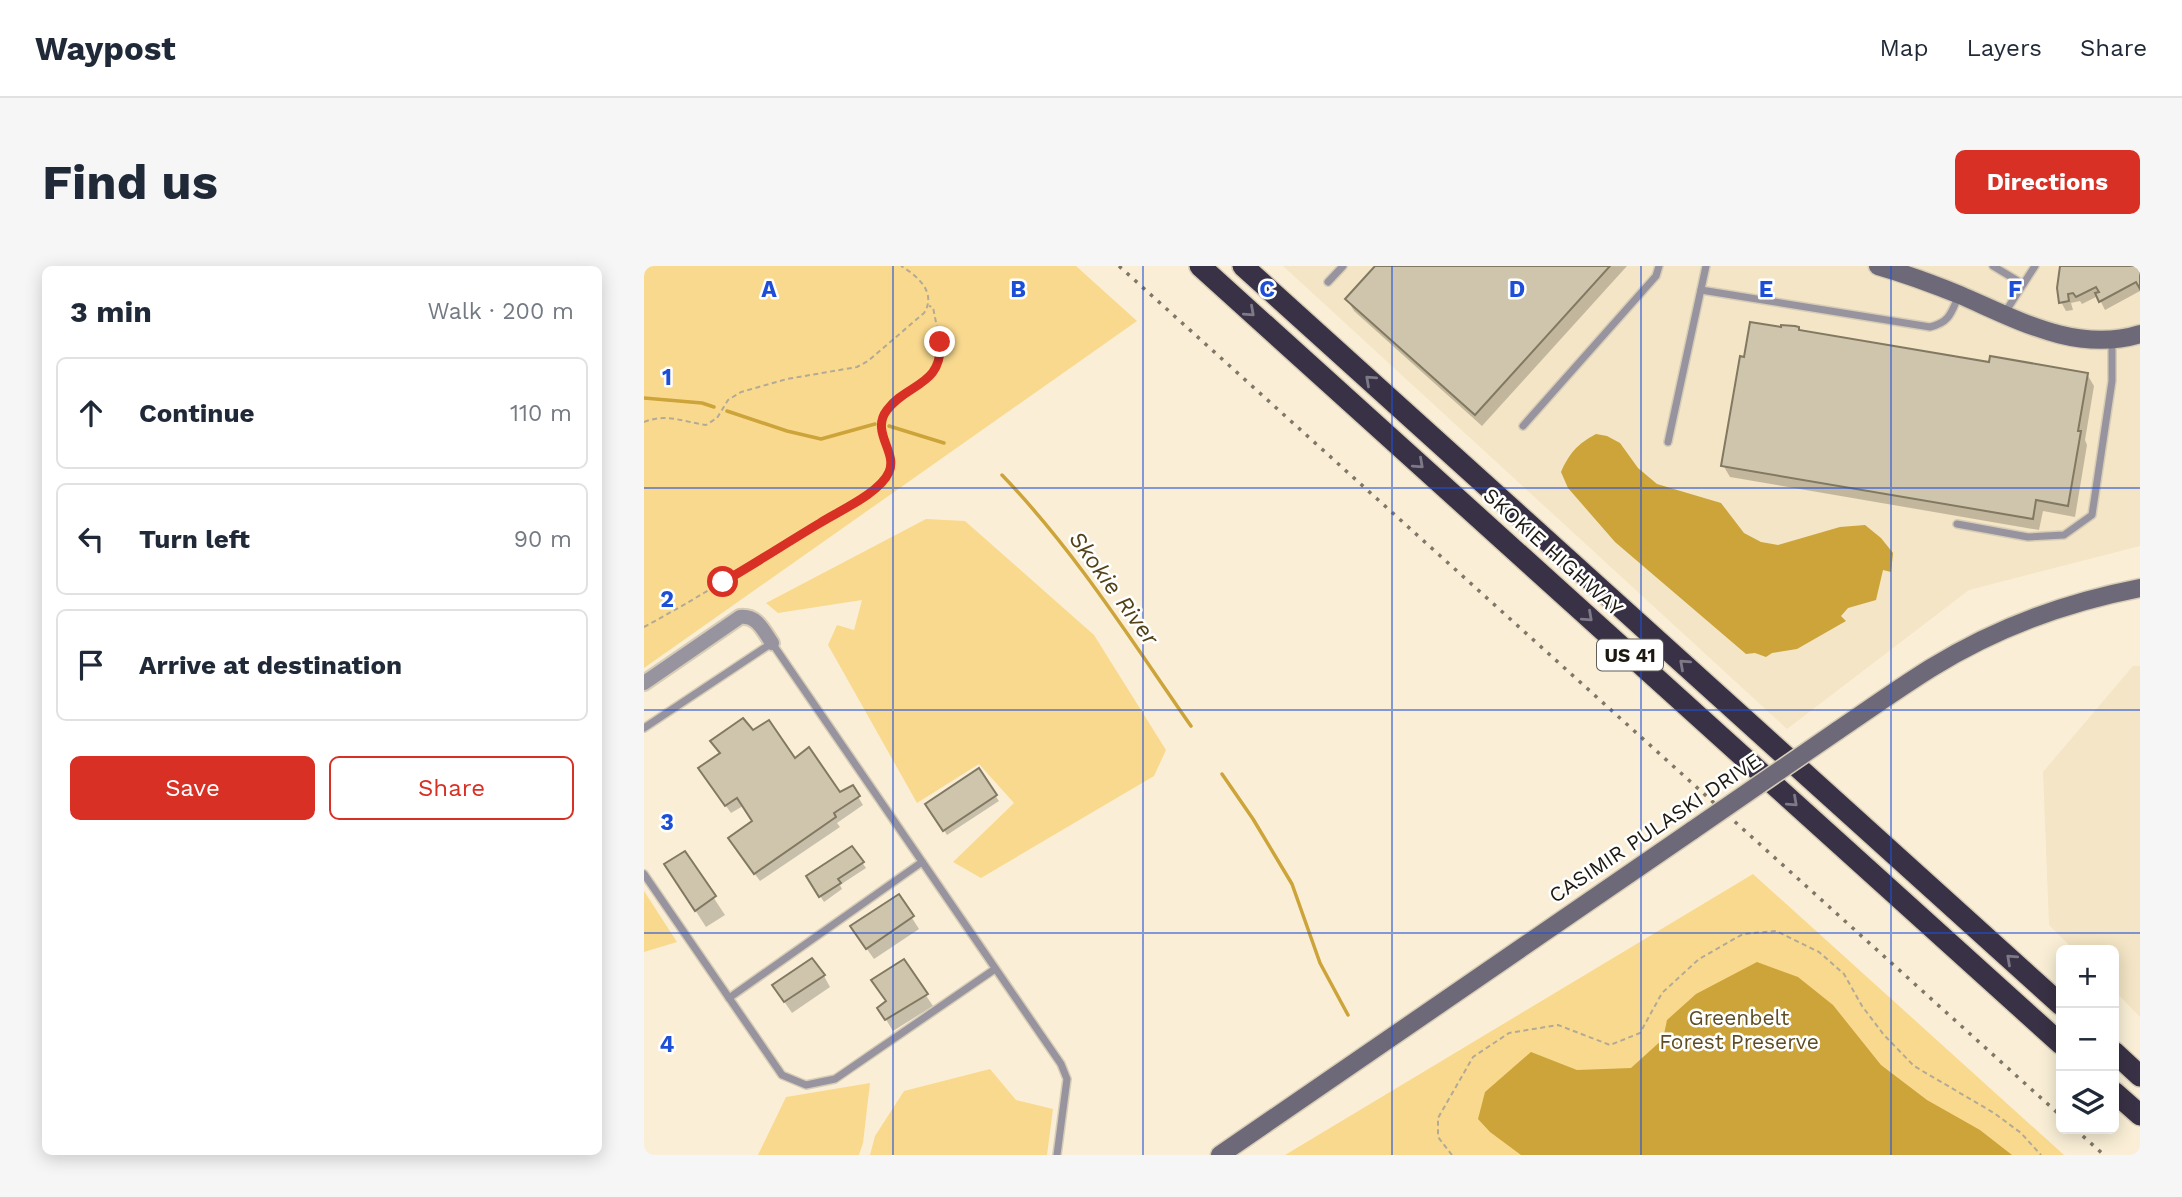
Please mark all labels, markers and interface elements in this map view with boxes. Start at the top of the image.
text: Waypost [35,29,176,68]
text: Map [1880,34,1928,62]
text: Layers [1966,34,2042,62]
text: Share [2080,34,2147,62]
button: Directions [1955,150,2140,214]
text: Find us [42,153,218,211]
text: A [761,276,777,303]
text: B [1010,276,1026,303]
text: C [1259,276,1275,303]
text: D [1509,276,1525,303]
text: E [1759,276,1773,303]
text: F [2008,276,2022,303]
text: 3 min [70,294,152,329]
text: Walk · 200 m [428,298,574,325]
one-way arrow [1242,303,1255,316]
route end [924,326,955,357]
text: 1 [662,364,672,391]
one-way arrow [1365,376,1378,388]
icon: ahead [72,394,110,432]
text: Continue [139,398,255,428]
text: 110 m [510,400,572,427]
one-way arrow [1411,456,1424,468]
street label: SKOKIE HIGHWAY [1478,482,1628,621]
icon: left [72,520,110,558]
text: Turn left [139,524,250,554]
text: 90 m [514,526,572,553]
water label: Skokie River [1063,526,1165,651]
route start [707,566,738,597]
text: 2 [660,586,674,613]
one-way arrow [1580,608,1593,621]
road number: US 41 [1597,640,1663,670]
icon: arrive [72,646,110,684]
text: Arrive at destination [139,650,402,680]
one-way arrow [1679,660,1692,672]
street label: CASIMIR PULASKI DRIVE [1544,747,1765,908]
button: Save [70,756,315,820]
button: Share [329,756,574,820]
one-way arrow [1785,794,1798,807]
text: 3 [660,809,674,836]
map controls [2056,945,2119,1134]
button: + [2056,945,2119,1008]
one-way arrow [2006,955,2019,967]
park label: Greenbelt Forest Preserve [1659,1005,1819,1054]
button: − [2056,1008,2119,1071]
text: 4 [660,1031,675,1058]
button: layers [2056,1071,2119,1134]

